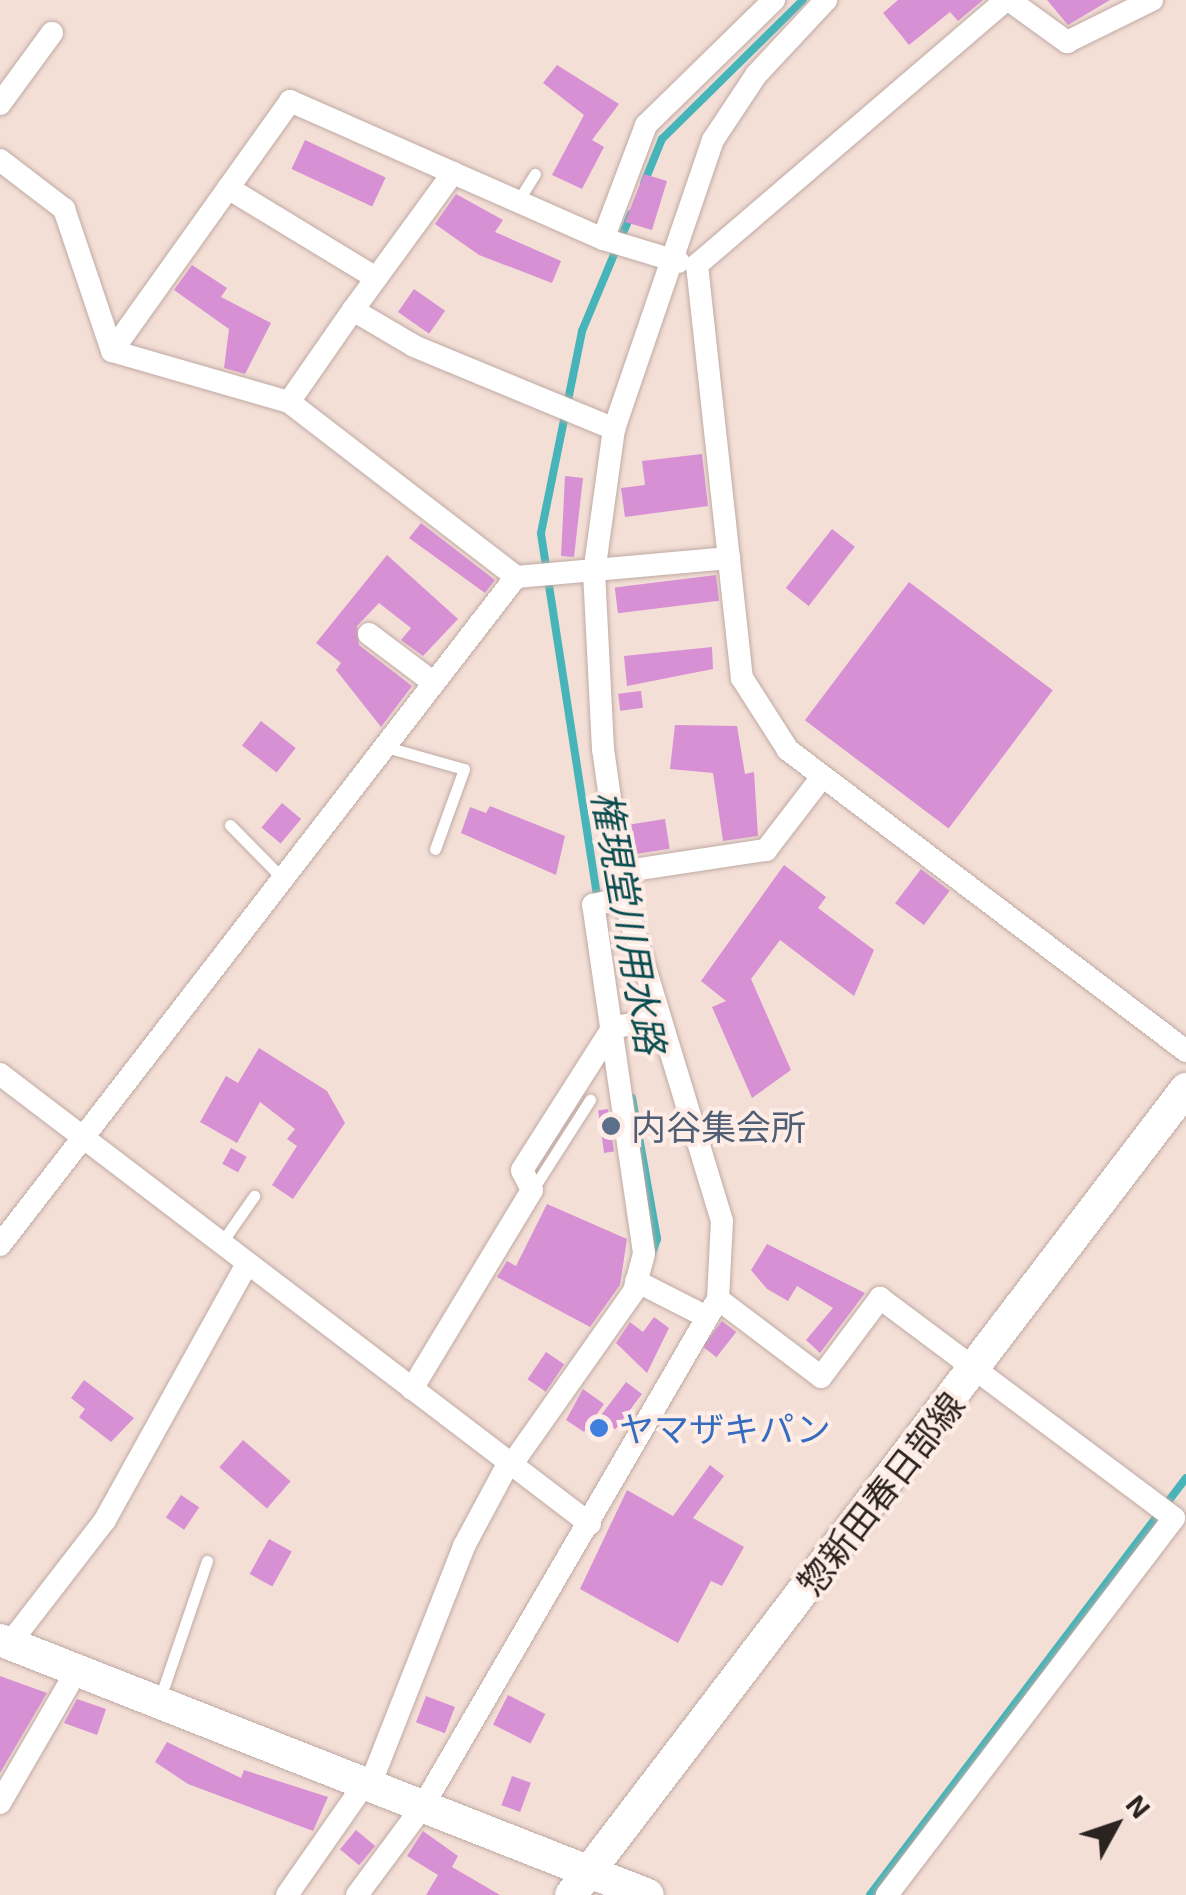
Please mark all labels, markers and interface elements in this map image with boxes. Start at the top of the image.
water label: 権現堂川用水路 [583,787,675,1057]
place label: 内谷集会所 [631,1105,806,1147]
marker: 内谷集会所 [600,1115,622,1137]
street label: 惣新田春日部線 [788,1384,972,1602]
place label: ヤマザキパン [619,1407,829,1449]
marker: ヤマザキパン [588,1417,610,1439]
north arrow [1066,1775,1166,1875]
text: N [1119,1787,1159,1824]

